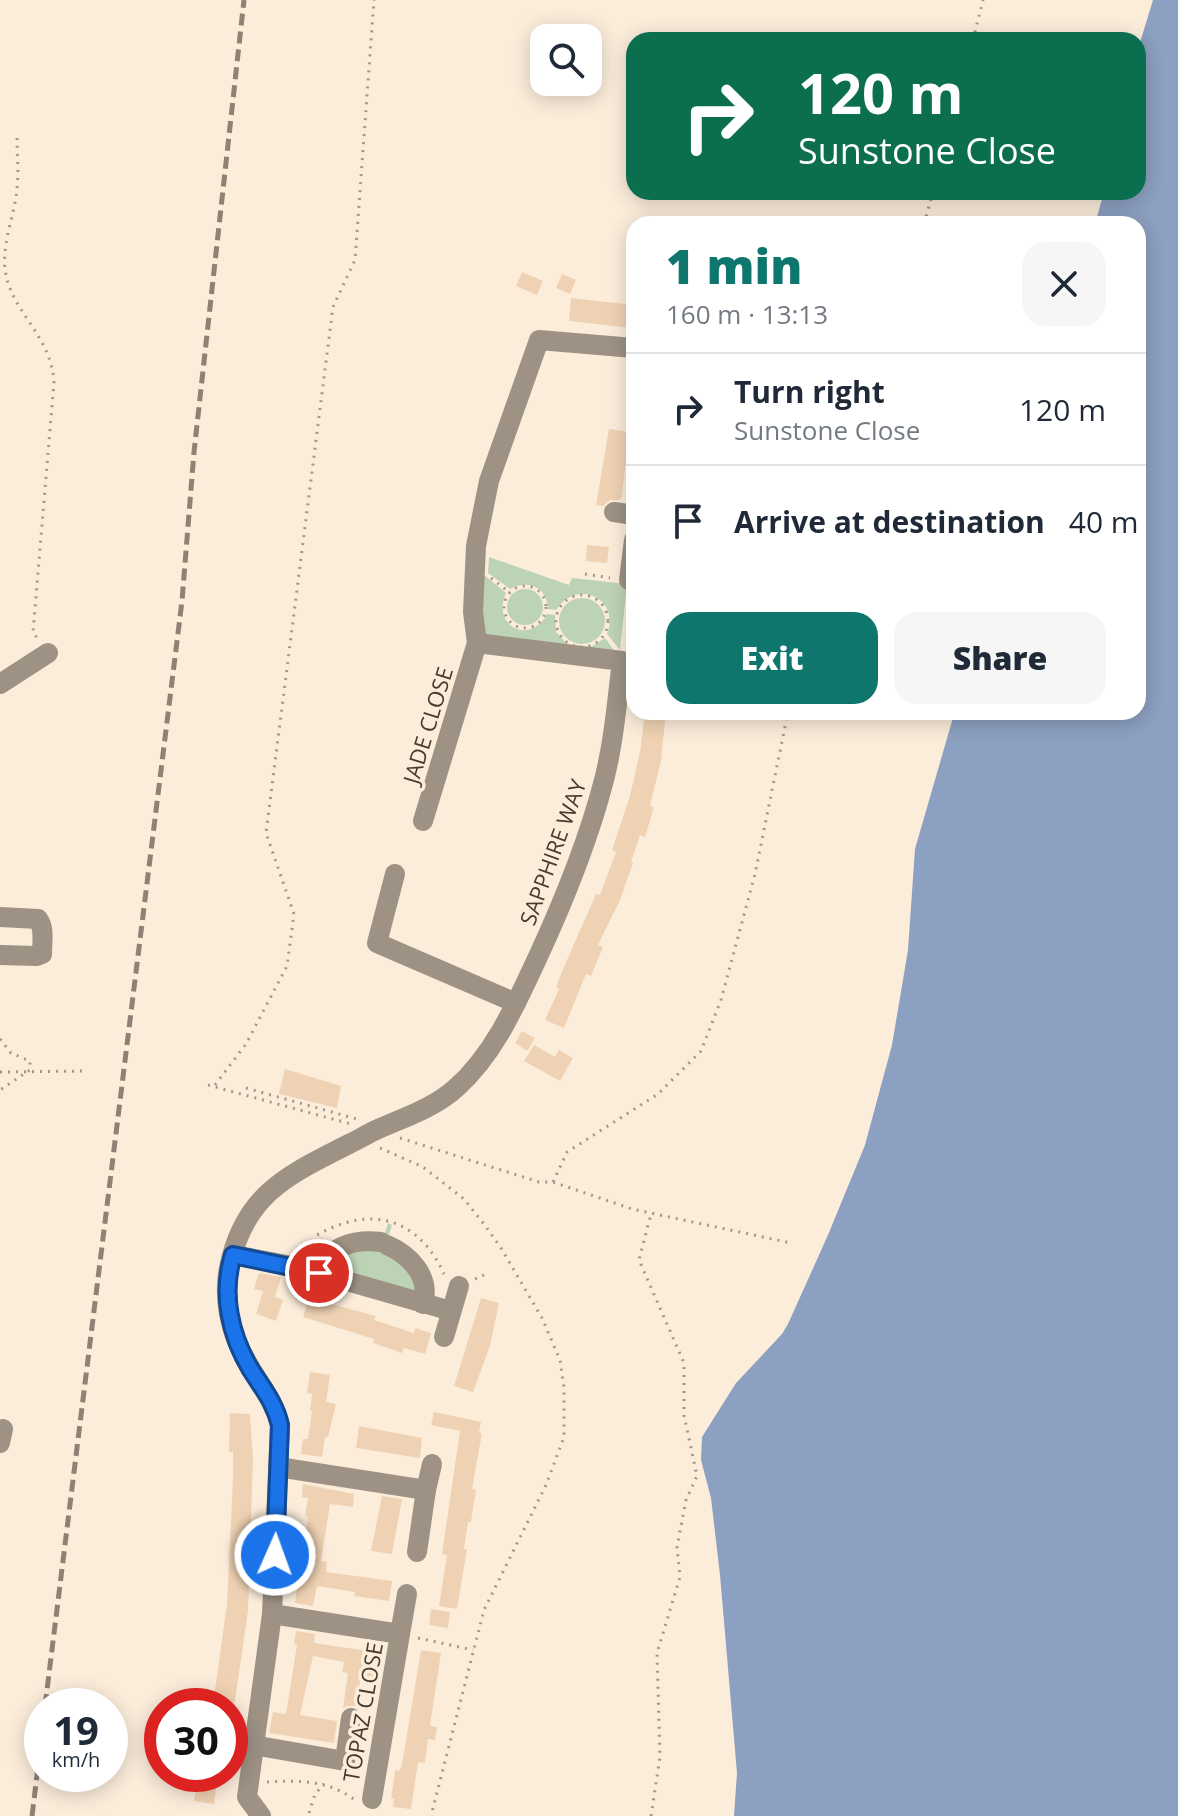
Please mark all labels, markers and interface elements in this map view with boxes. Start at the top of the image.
map controls [530,24,602,96]
button: search [530,24,602,96]
text: 120 m [798,54,964,130]
icon: right [666,64,770,168]
text: Sunstone Close [798,126,1056,175]
text: 1 min [666,233,802,298]
button: close [1022,242,1106,326]
text: 160 m · 13:13 [666,296,828,332]
text: Turn right [734,371,885,412]
icon: right [666,387,710,431]
text: 120 m [1019,389,1106,430]
text: Sunstone Close [734,412,920,448]
icon: arrive [666,499,710,543]
text: Arrive at destination [734,501,1045,542]
text: 40 m [1069,501,1139,542]
button: Exit [666,612,878,704]
button: Share [894,612,1106,704]
street label: JADE CLOSE [394,663,459,789]
street label: SAPPHIRE WAY [512,774,592,929]
pin [285,1239,353,1307]
icon: arrive [297,1251,341,1295]
position arrow [233,1513,317,1597]
street label: TOPAZ CLOSE [335,1640,389,1784]
speed limit sign: 30 [144,1688,248,1792]
text: 19 [53,1702,99,1757]
text: km/h [52,1746,100,1773]

